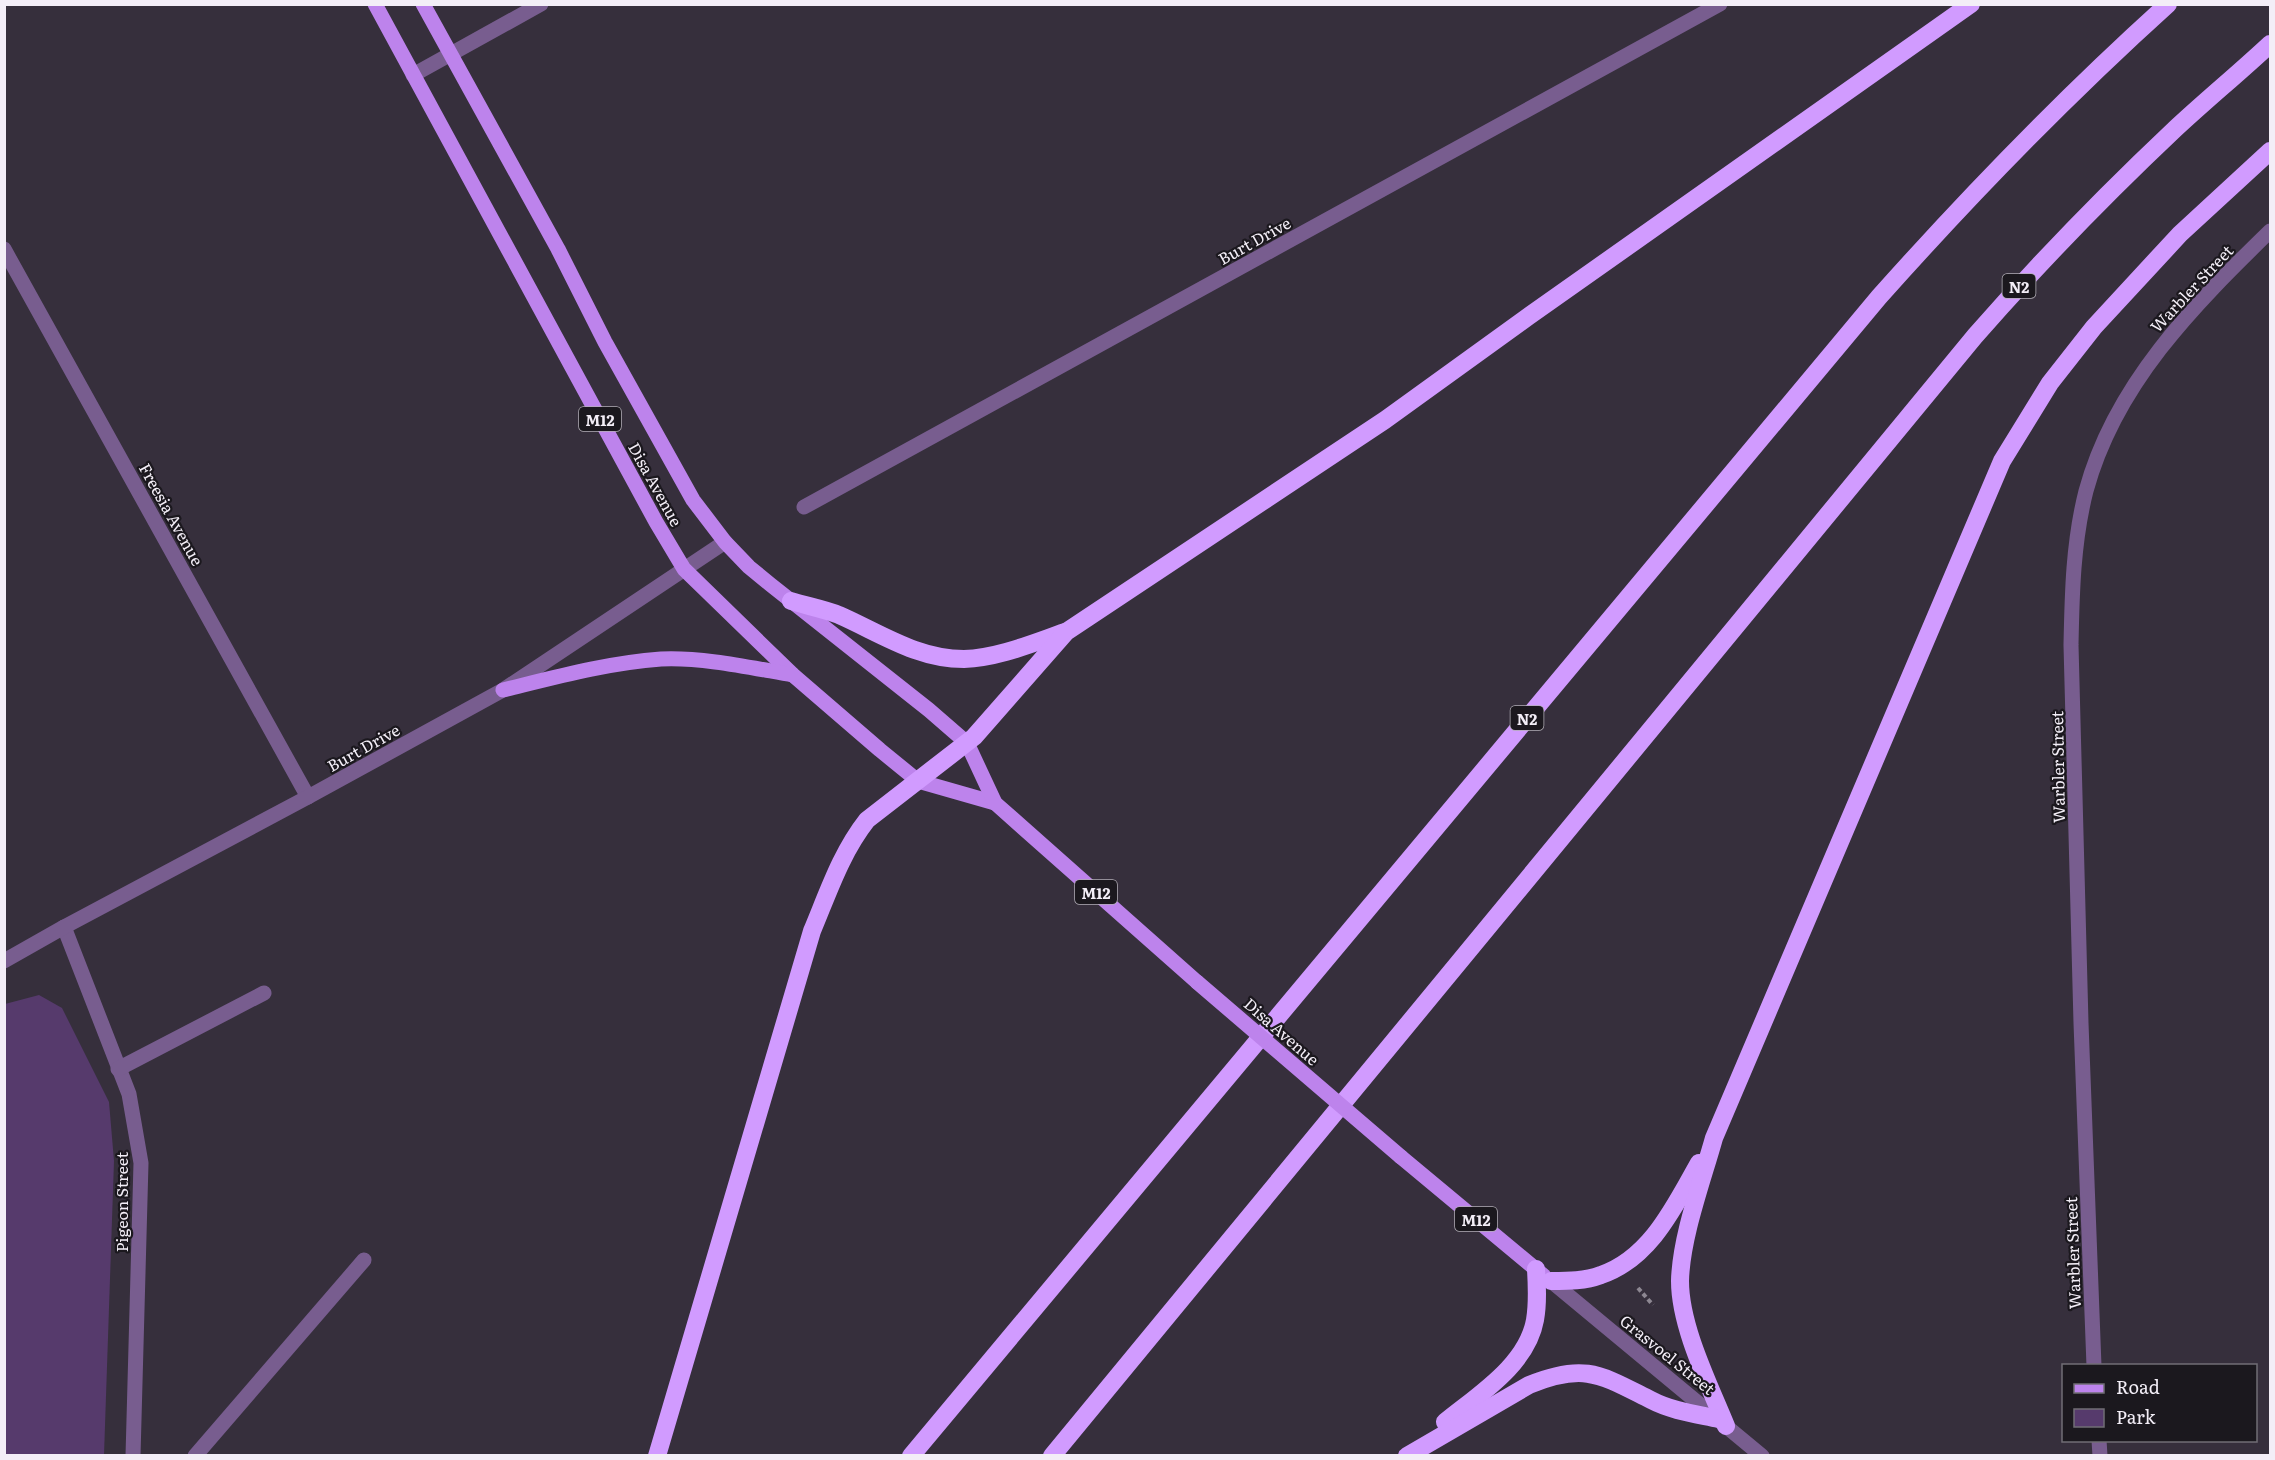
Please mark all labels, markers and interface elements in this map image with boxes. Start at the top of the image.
street label: Burt Drive [1213,210,1295,270]
street label: Warbler Street [2144,238,2238,337]
road number: N2 [2002,274,2036,298]
road number: M12 [579,407,621,431]
street label: Disa Avenue [623,438,689,530]
street label: Freesia Avenue [134,458,210,570]
road number: N2 [1510,706,1544,730]
street label: Warbler Street [2044,710,2070,823]
street label: Burt Drive [322,717,404,777]
road number: M12 [1075,880,1117,904]
street label: Disa Avenue [1239,991,1325,1071]
street label: Pigeon Street [109,1151,133,1252]
street label: Warbler Street [2058,1196,2086,1310]
road number: M12 [1455,1207,1497,1231]
street label: Grasvoel Street [1615,1308,1721,1400]
legend [2062,1364,2257,1442]
text: Road [2116,1373,2160,1400]
text: Park [2116,1403,2157,1430]

